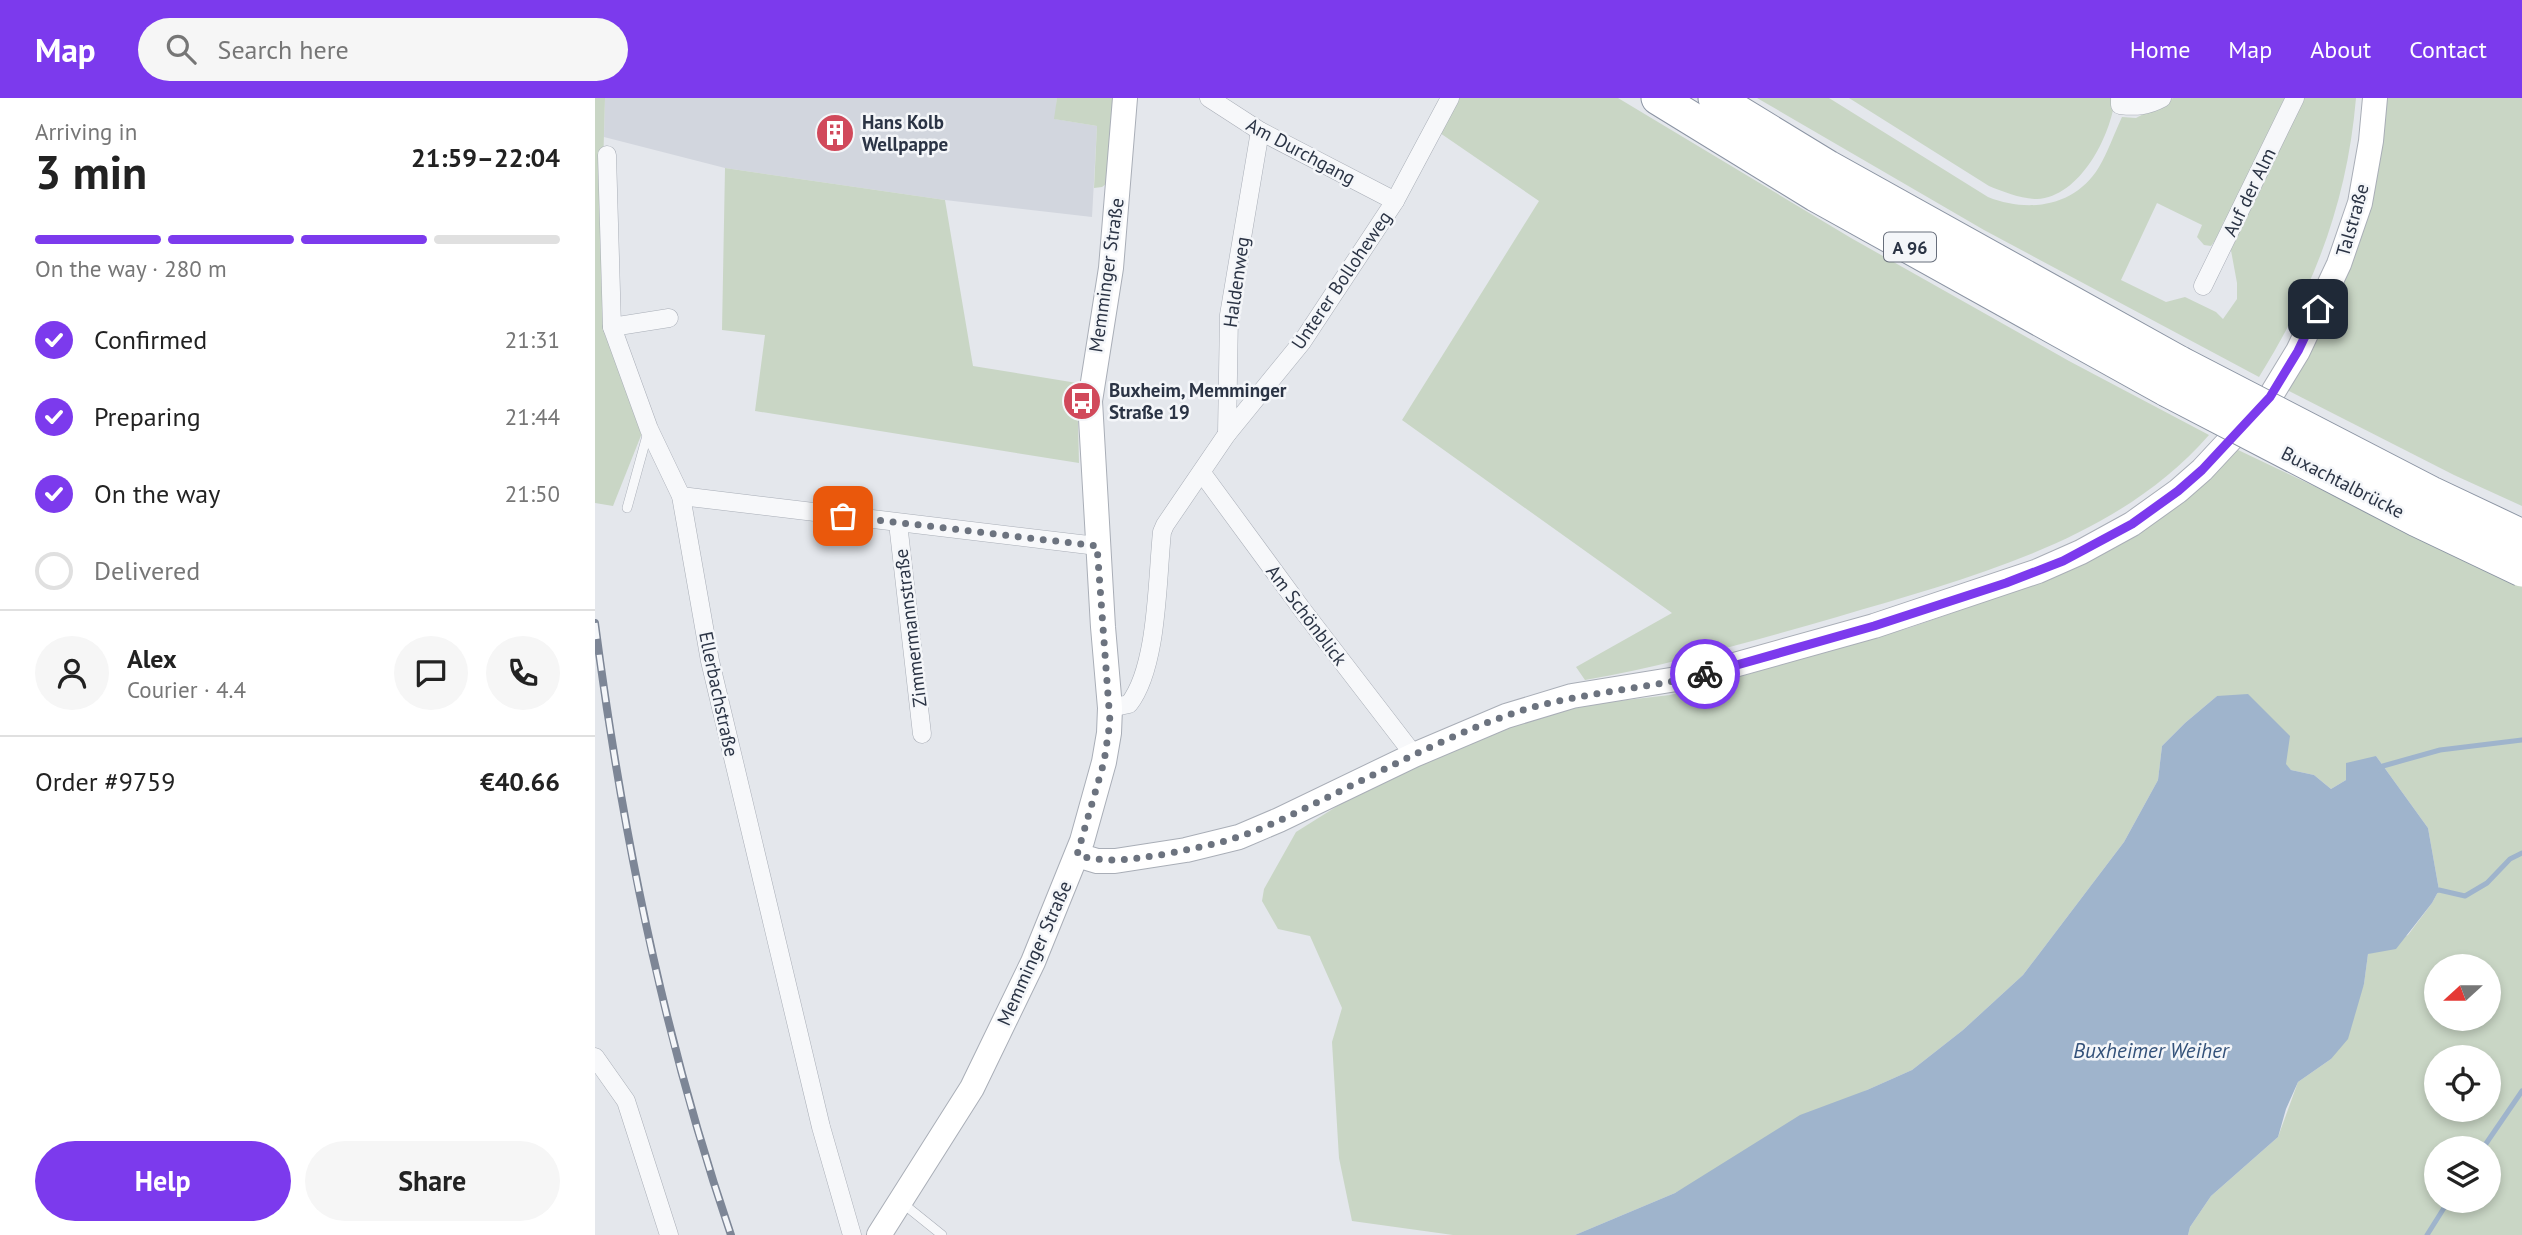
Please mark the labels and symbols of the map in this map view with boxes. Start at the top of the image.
place label: Hans Kolb Wellpappe [862,110,948,156]
building icon: Hans Kolb Wellpappe [814,112,856,154]
street label: Am Durchgang [1242,112,1360,190]
street label: Auf der Alm [2217,144,2281,240]
street label: Talstraße [2330,181,2374,259]
street label: Memminger Straße [1083,196,1129,354]
street label: Unterer Bolloheweg [1286,206,1396,354]
road number: A 96 [1884,232,1936,262]
street label: Haldenweg [1218,235,1254,329]
pin [2288,279,2348,339]
place label: Buxheim, Memminger Straße 19 [1109,378,1287,424]
bus stop icon: Buxheim, Memminger Straße 19 [1061,380,1103,422]
street label: Buxachtalbrücke [2277,441,2409,523]
pin [813,486,873,546]
street label: Zimmermannstraße [888,547,932,709]
street label: Am Schönblick [1261,560,1353,670]
street label: Ellerbachstraße [694,629,744,759]
courier [1670,639,1740,709]
street label: Memminger Straße [991,877,1077,1029]
north arrow [2424,954,2501,1031]
water label: Buxheimer Weiher [2073,1037,2231,1064]

